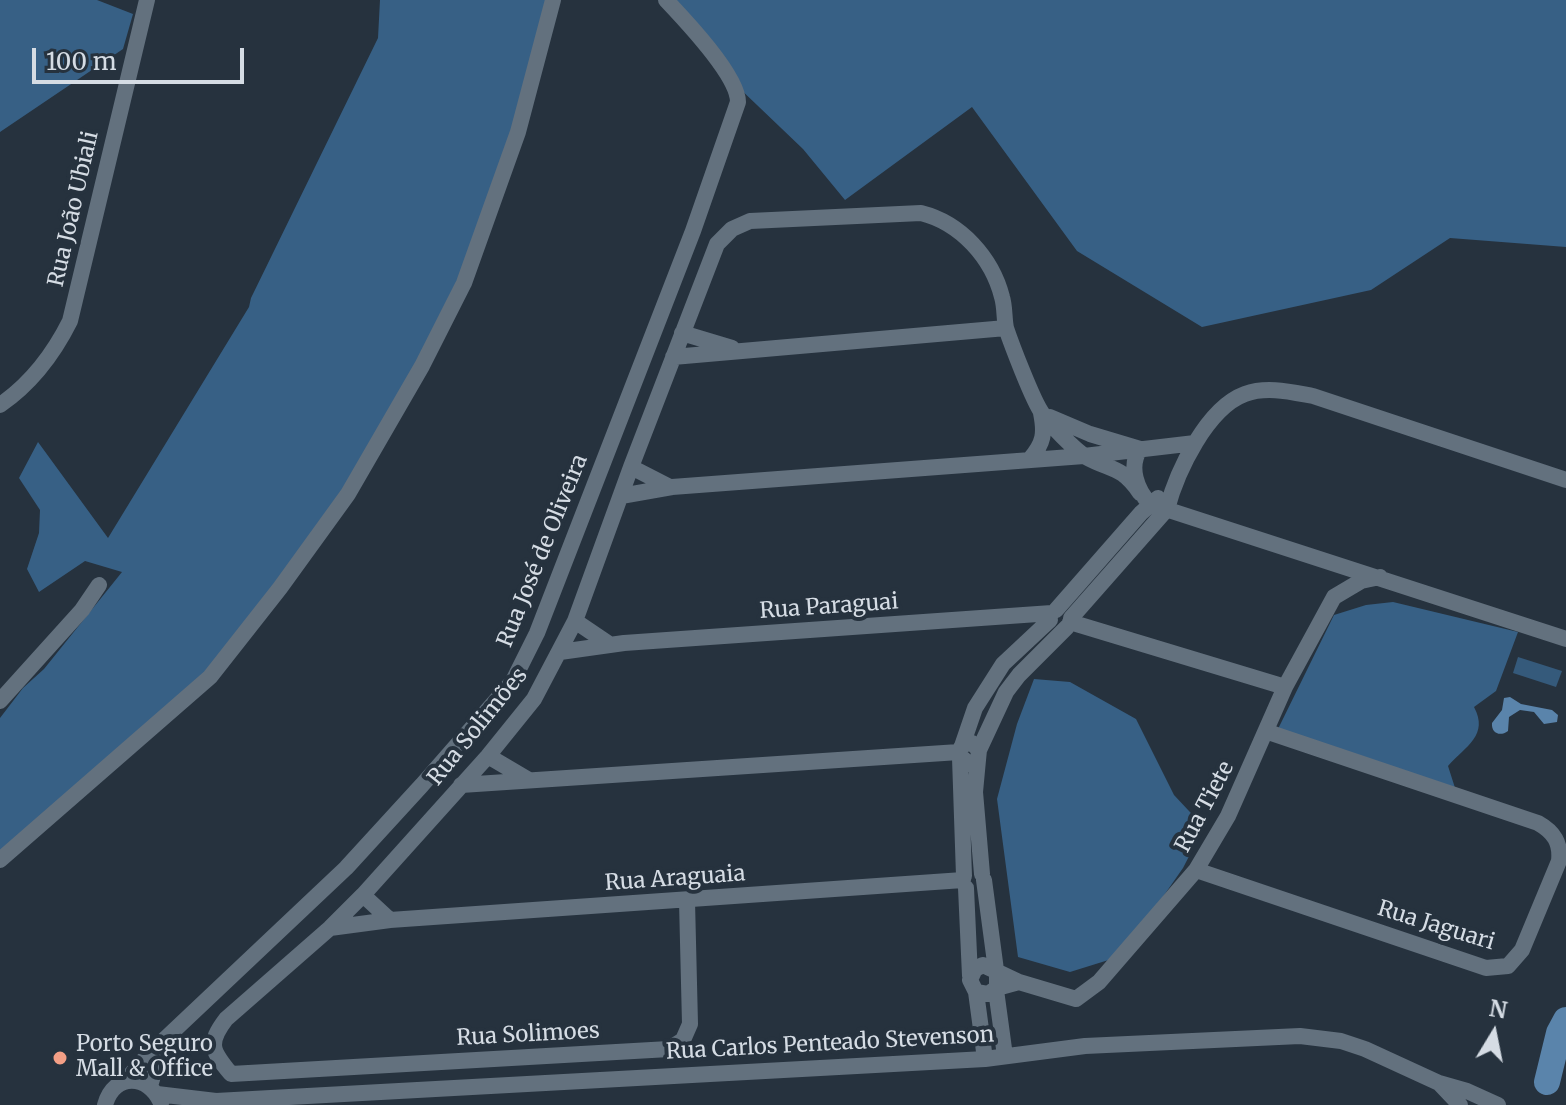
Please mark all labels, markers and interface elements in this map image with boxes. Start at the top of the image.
scale bar [36,32,248,82]
text: 100 m [46,46,116,77]
street label: Rua João Ubiali [43,129,105,289]
street label: Rua José de Oliveira [492,451,594,651]
street label: Rua Paraguai [759,589,899,625]
street label: Rua Solimões [423,663,533,791]
street label: Rua Tiete [1170,757,1240,857]
street label: Rua Araguaia [604,861,746,897]
street label: Rua Jaguari [1374,896,1498,956]
north arrow [1454,993,1534,1073]
text: N [1487,994,1509,1025]
street label: Rua Solimoes [456,1018,600,1052]
street label: Rua Carlos Penteado Stevenson [665,1022,995,1066]
place label: Porto Seguro Mall & Office [76,1032,213,1084]
marker: Porto Seguro Mall & Office [51,1049,69,1067]

